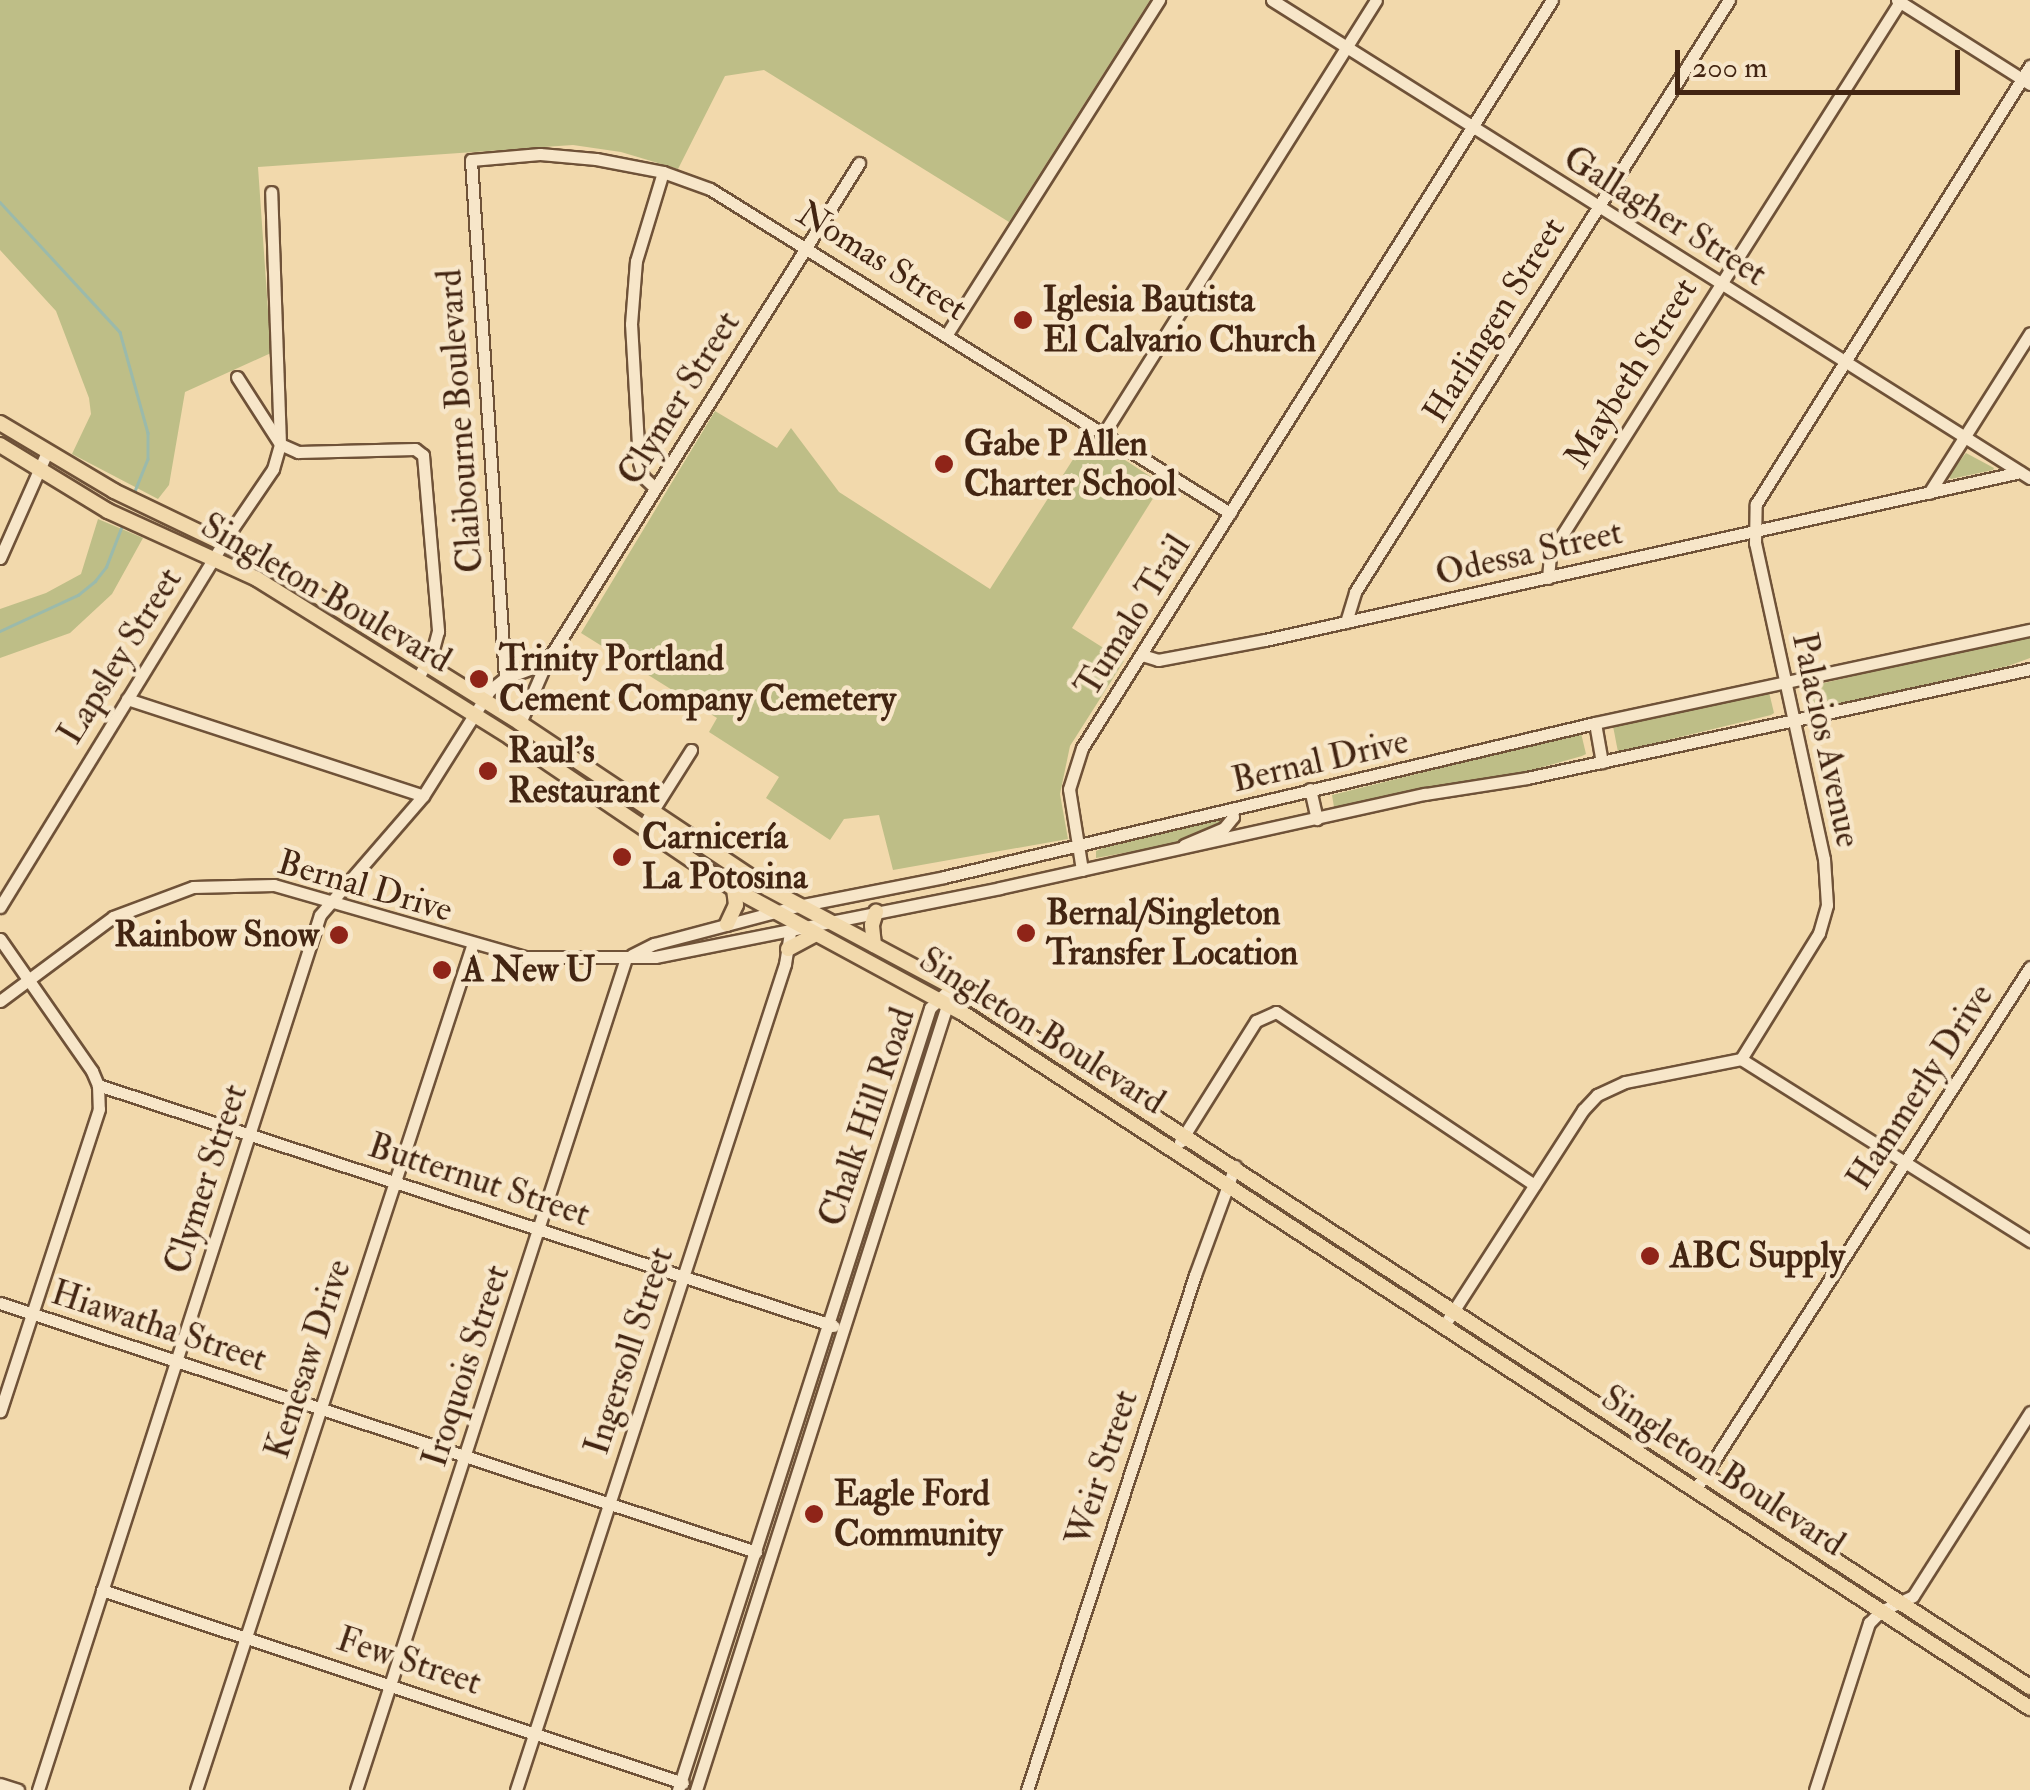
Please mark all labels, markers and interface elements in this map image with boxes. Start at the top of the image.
scale bar [1680,30,1965,92]
text: 200 m [1692,49,1768,86]
street label: Gallagher Street [1556,137,1774,295]
street label: Nomas Street [789,192,975,330]
street label: Harlingen Street [1414,210,1574,430]
street label: Claibourne Boulevard [428,268,492,574]
street label: Maybeth Street [1556,270,1706,476]
place label: Iglesia Bautista El Calvario Church [1043,279,1316,361]
street label: Clymer Street [609,304,749,492]
marker: Iglesia Bautista El Calvario Church [1012,309,1034,331]
place label: Gabe P Allen Charter School [964,423,1176,505]
marker: Gabe P Allen Charter School [933,453,955,475]
street label: Singleton Boulevard [194,504,458,682]
street label: Odessa Street [1431,511,1627,595]
street label: Tumalo Trail [1067,527,1199,705]
street label: Lapsley Street [49,560,191,752]
street label: Palacios Avenue [1783,629,1869,851]
place label: Trinity Portland Cement Company Cemetery [499,638,896,720]
marker: Trinity Portland Cement Company Cemetery [468,668,490,690]
street label: Bernal Drive [1228,720,1412,802]
place label: Raul’s Restaurant [508,730,660,812]
marker: Raul’s Restaurant [477,760,499,782]
place label: Carnicería La Potosina [642,816,807,898]
street label: Bernal Drive [273,841,457,931]
marker: Carnicería La Potosina [611,846,633,868]
place label: Bernal/Singleton Transfer Location [1046,892,1298,974]
place label: Rainbow Snow [114,914,319,956]
marker: Bernal/Singleton Transfer Location [1015,922,1037,944]
marker: Rainbow Snow [328,924,350,946]
street label: Singleton Boulevard [911,939,1173,1123]
place label: A New U [462,949,595,991]
marker: A New U [431,959,453,981]
street label: Hammerly Drive [1838,976,2002,1198]
street label: Chalk Hill Road [810,1002,924,1232]
street label: Clymer Street [156,1079,256,1279]
street label: Butternut Street [363,1124,595,1236]
place label: ABC Supply [1670,1235,1845,1277]
street label: Ingersoll Street [576,1242,682,1460]
marker: ABC Supply [1639,1245,1661,1267]
street label: Kenesaw Drive [256,1254,360,1464]
street label: Iroquois Street [414,1260,518,1472]
street label: Hiawatha Street [46,1271,272,1381]
street label: Singleton Boulevard [1593,1377,1853,1565]
street label: Weir Street [1057,1385,1147,1551]
place label: Eagle Ford Community [834,1473,1002,1555]
marker: Eagle Ford Community [803,1503,825,1525]
street label: Few Street [332,1618,486,1704]

